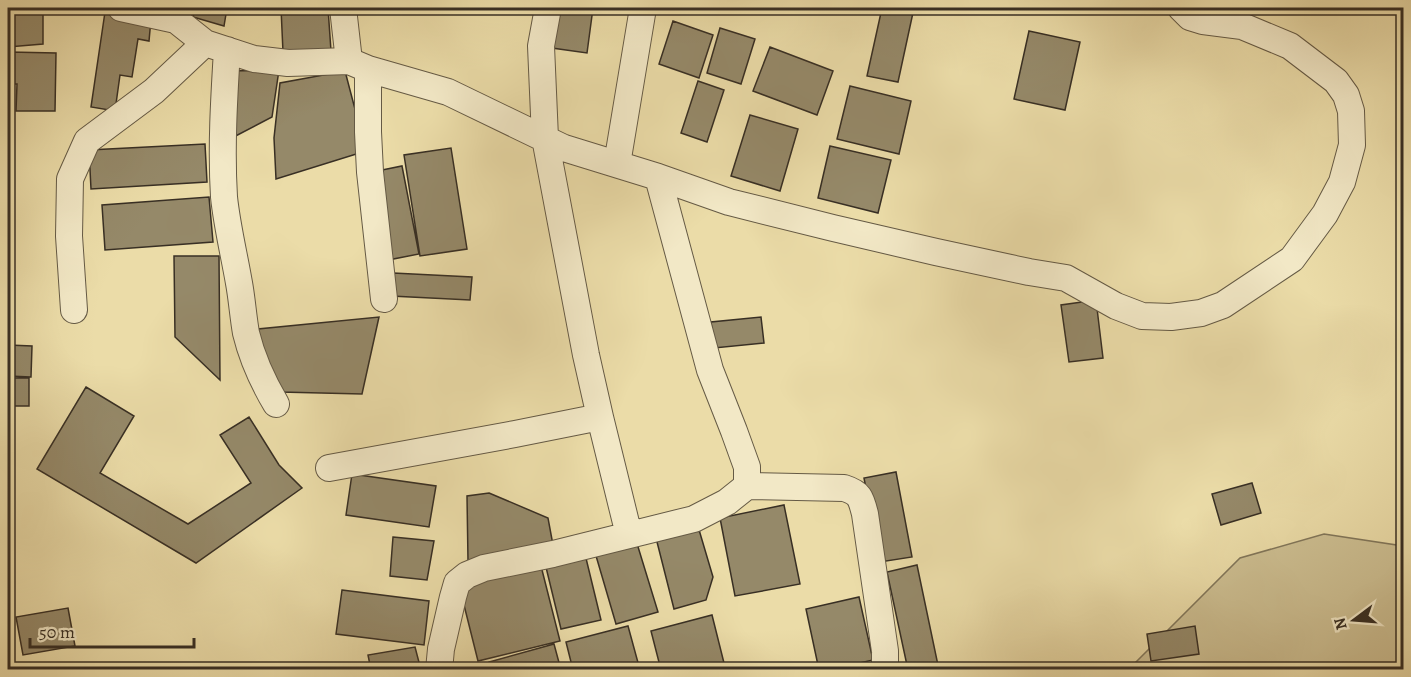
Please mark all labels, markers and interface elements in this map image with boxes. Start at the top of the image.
north arrow [1324,590,1384,650]
scale bar [30,611,194,649]
text: N [1328,615,1353,632]
text: 50 m [39,620,75,644]

